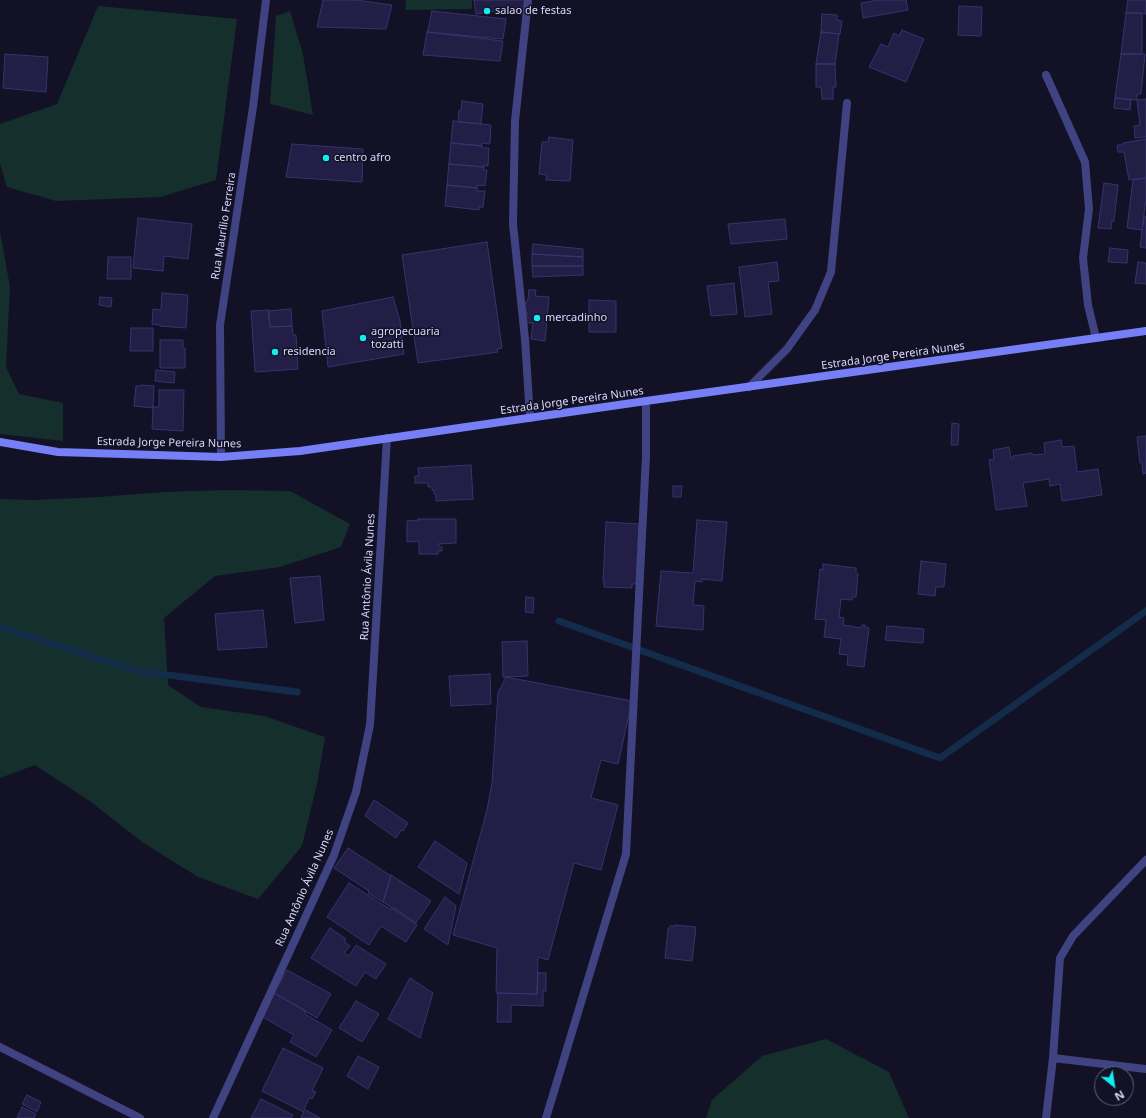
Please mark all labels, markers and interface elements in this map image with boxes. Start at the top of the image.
place label: salao de festas [495,4,571,18]
marker: salao de festas [482,6,492,16]
place label: centro afro [334,151,391,165]
marker: centro afro [321,153,331,163]
street label: Rua Maurílio Ferreira [209,171,239,281]
place label: mercadinho [545,311,607,325]
marker: mercadinho [532,313,542,323]
place label: agropecuaria tozatti [371,325,440,351]
marker: agropecuaria tozatti [358,333,368,343]
street label: Estrada Jorge Pereira Nunes [820,339,966,373]
place label: residencia [283,345,336,359]
marker: residencia [270,347,280,357]
street label: Estrada Jorge Pereira Nunes [499,384,645,418]
street label: Estrada Jorge Pereira Nunes [97,435,241,451]
street label: Rua Antônio Ávila Nunes [358,513,378,641]
street label: Rua Antônio Ávila Nunes [273,827,337,949]
north arrow [1094,1066,1134,1106]
text: N [1112,1087,1127,1105]

